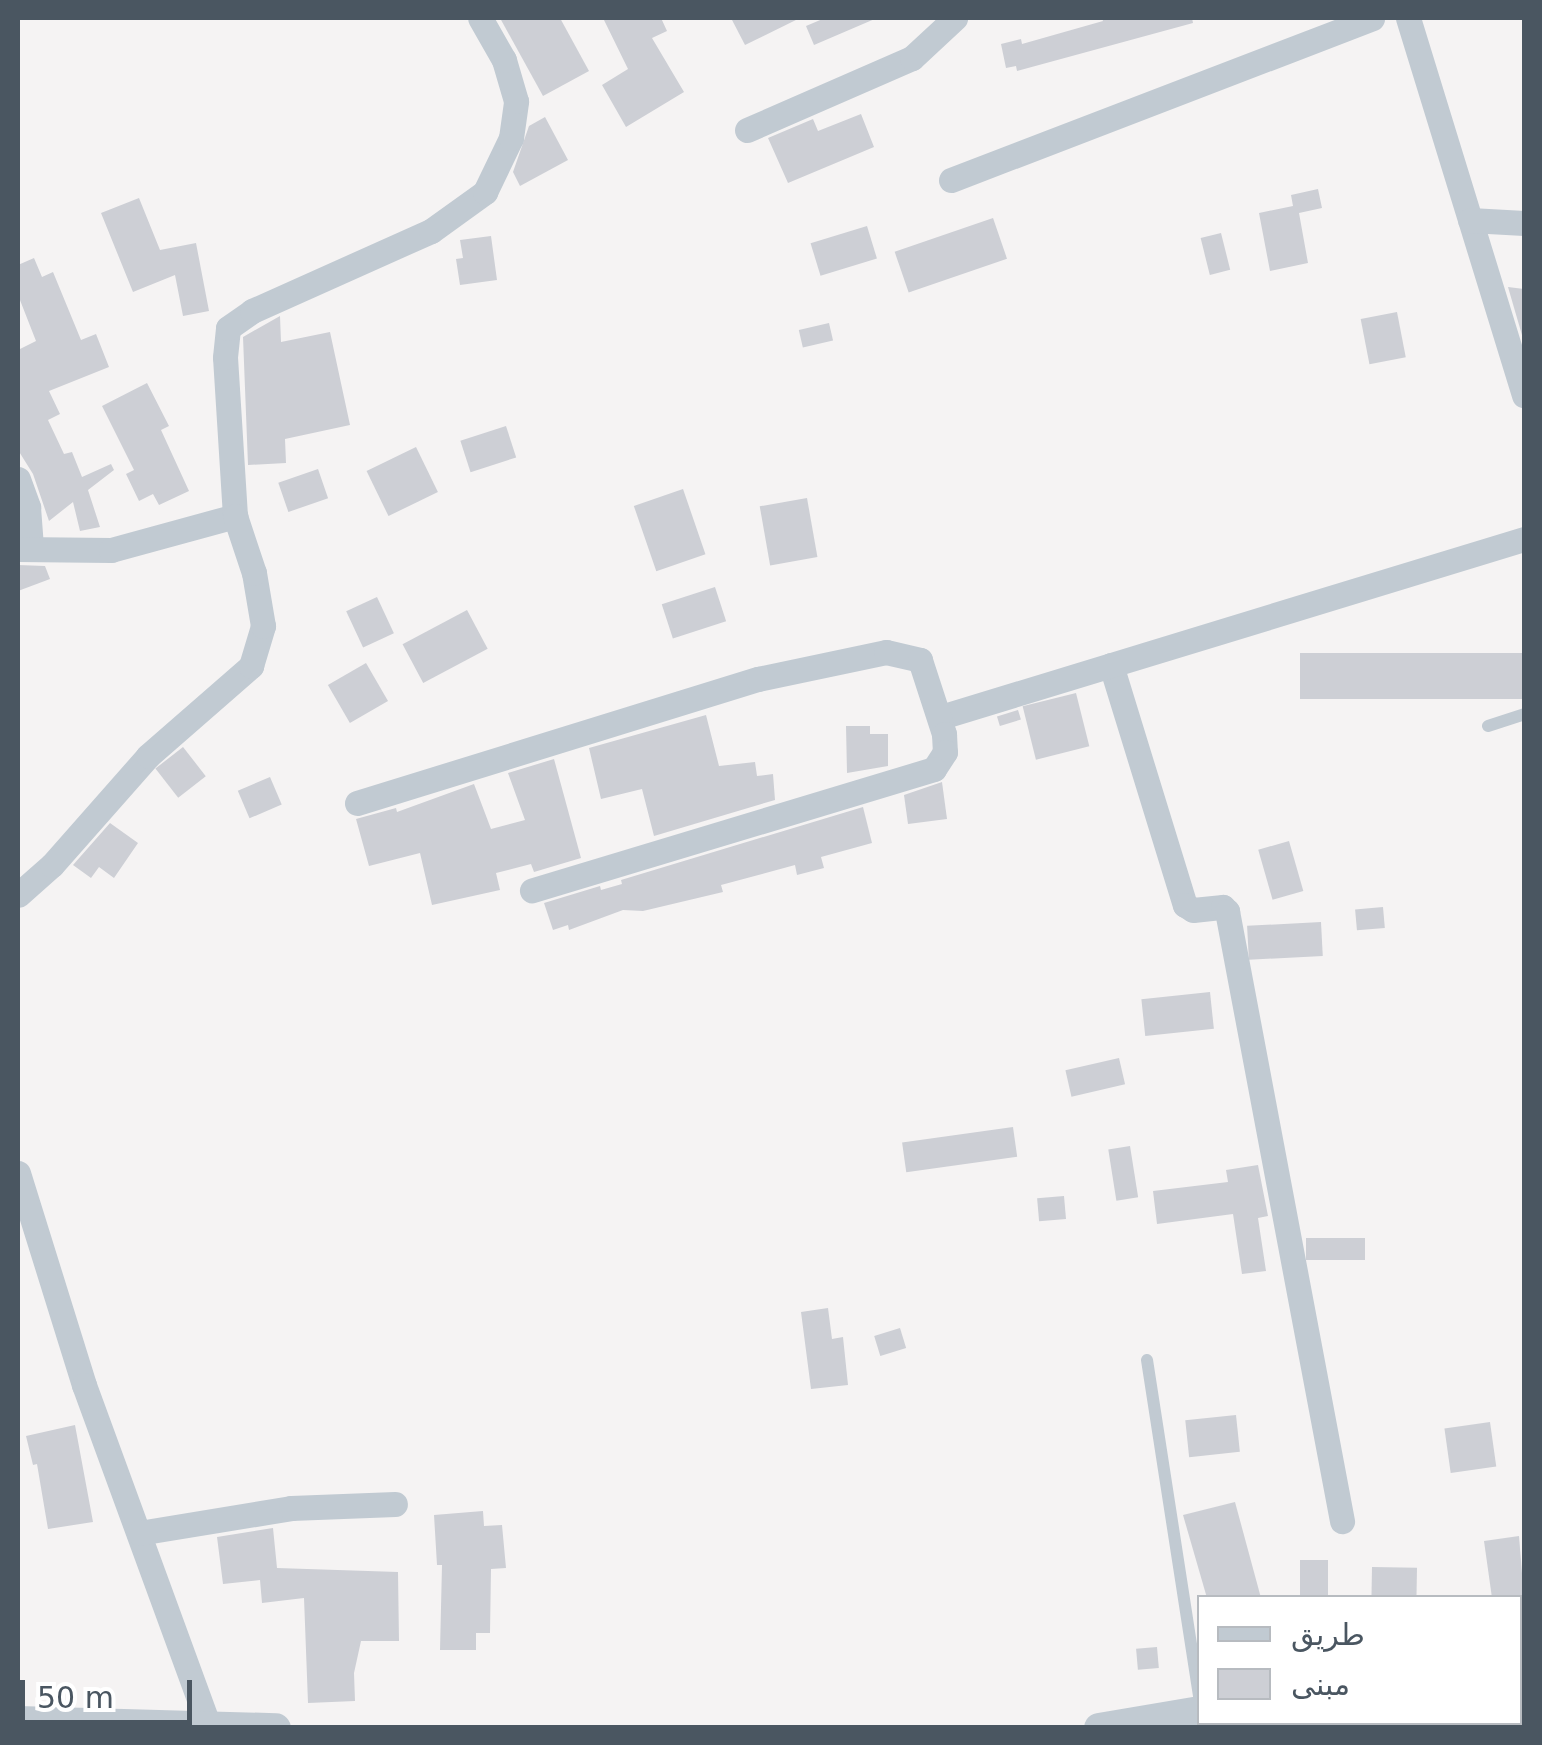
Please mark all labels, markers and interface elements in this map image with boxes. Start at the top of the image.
legend [1197,1595,1522,1725]
text: طريق [1291,1617,1365,1652]
scale bar [25,1660,198,1722]
text: مبنى [1291,1667,1350,1702]
text: 50 m [37,1680,114,1715]

